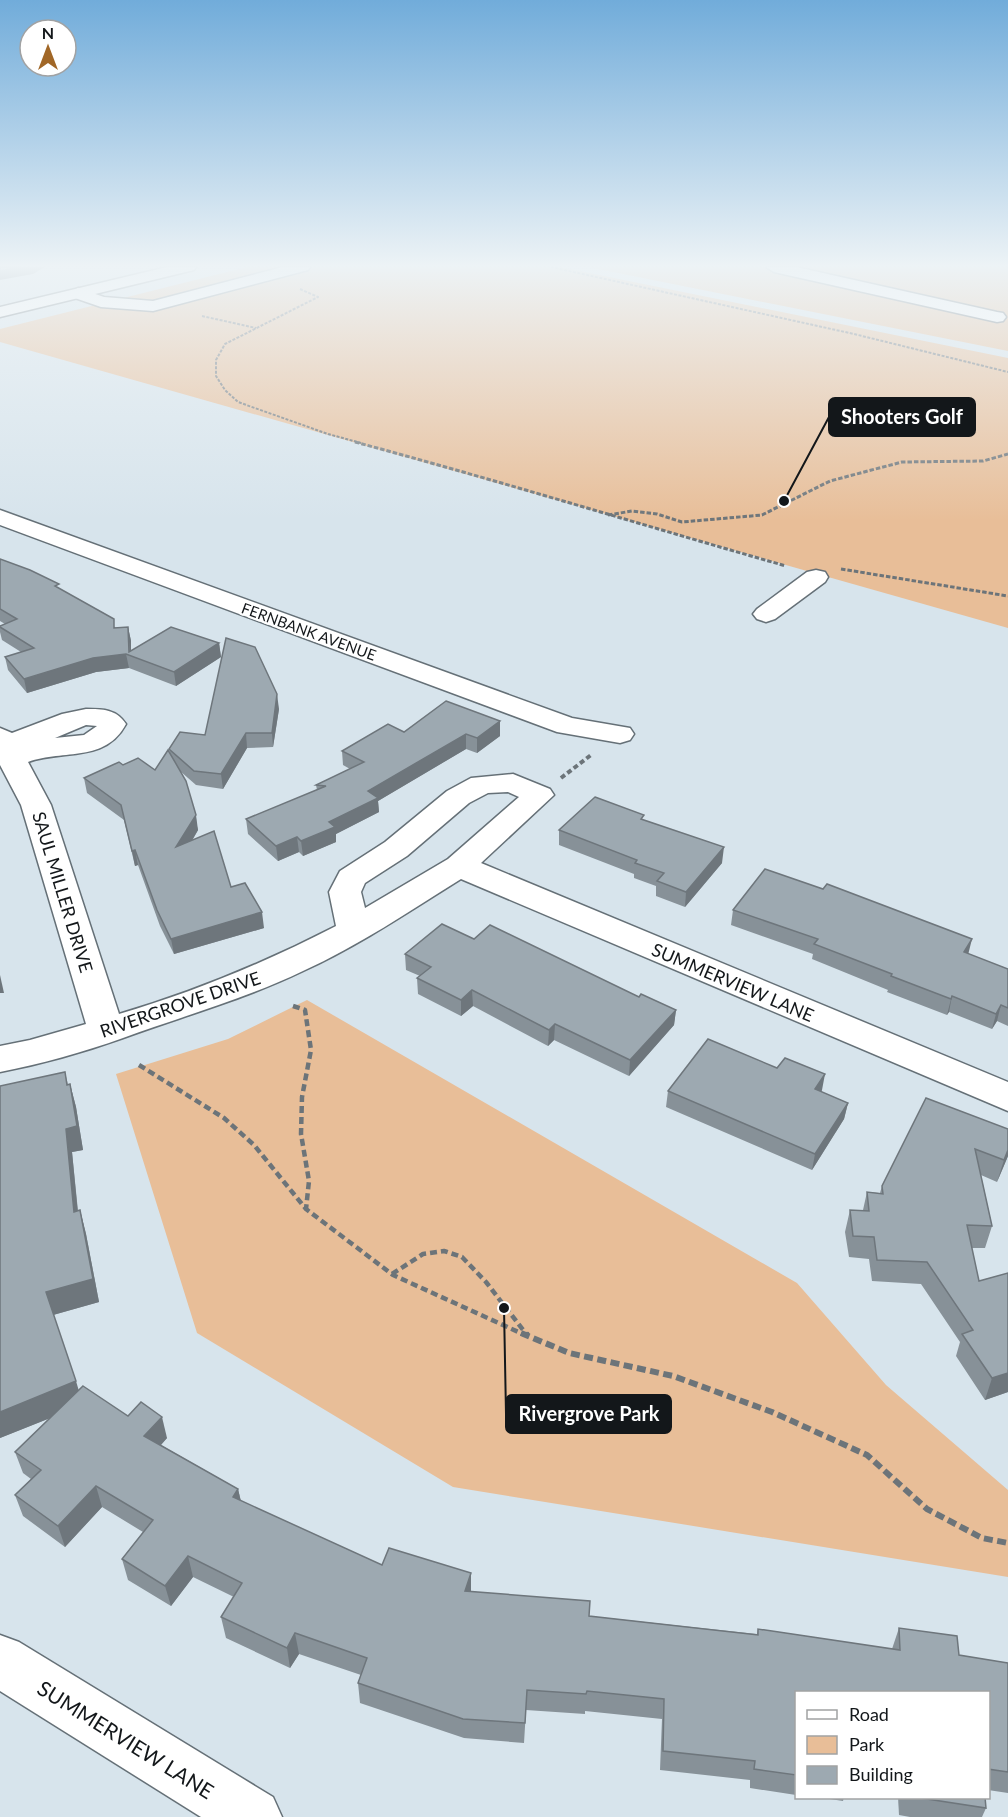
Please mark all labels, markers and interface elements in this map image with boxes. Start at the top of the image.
north arrow [18,18,78,78]
text: N [42,23,54,42]
callout: Shooters Golf [829,398,975,436]
text: Shooters Golf [841,404,964,428]
street label: FERNBANK AVENUE [239,598,379,664]
street label: SAUL MILLER DRIVE [28,809,98,975]
street label: SUMMERVIEW LANE [649,938,817,1026]
street label: RIVERGROVE DRIVE [97,966,263,1042]
callout: Rivergrove Park [506,1395,671,1433]
text: Rivergrove Park [518,1401,660,1425]
street label: SUMMERVIEW LANE [33,1675,219,1803]
legend [795,1691,990,1799]
text: Road [849,1703,889,1725]
text: Park [849,1733,885,1755]
text: Building [849,1763,913,1785]

